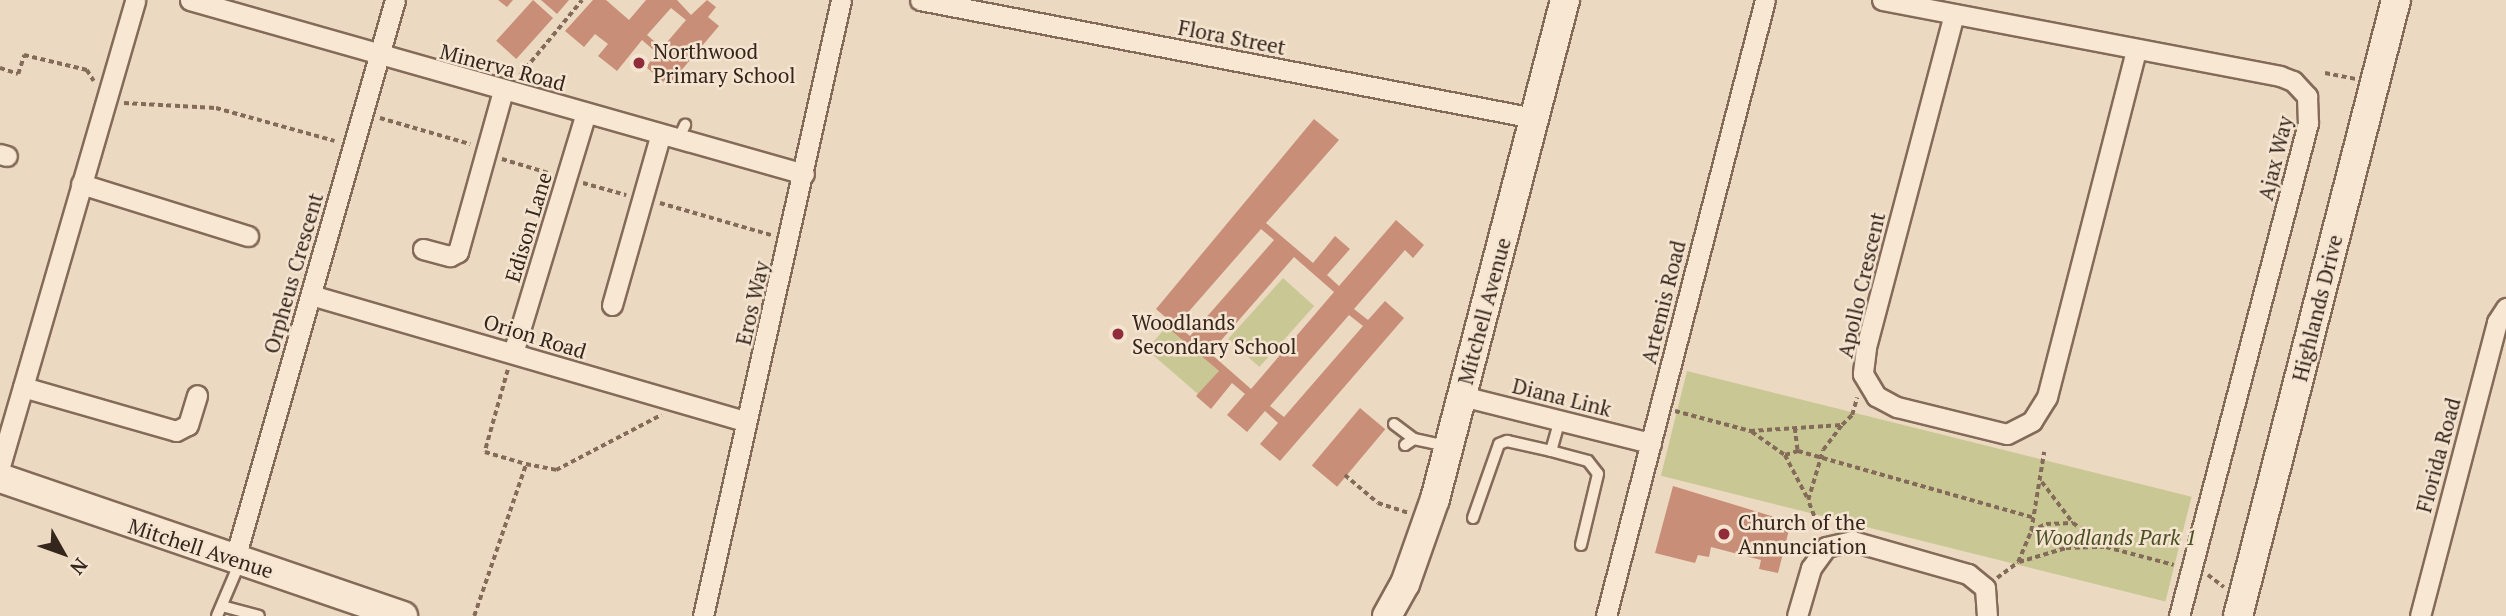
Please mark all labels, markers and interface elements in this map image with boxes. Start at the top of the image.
street label: Flora Street [1176,14,1288,60]
street label: Minerva Road [437,38,569,96]
place label: Northwood Primary School [653,38,796,88]
marker: Northwood Primary School [631,55,647,71]
street label: Ajax Way [2252,113,2298,203]
street label: Edison Lane [499,169,557,285]
street label: Orpheus Crescent [258,190,328,356]
street label: Apollo Crescent [1832,210,1890,360]
street label: Highlands Drive [2287,232,2347,384]
street label: Mitchell Avenue [1452,235,1516,387]
street label: Artemis Road [1636,238,1690,366]
street label: Eros Way [730,258,774,348]
street label: Orion Road [481,308,589,364]
place label: Woodlands Secondary School [1132,309,1297,359]
marker: Woodlands Secondary School [1110,326,1126,342]
street label: Diana Link [1510,373,1614,421]
street label: Florida Road [2411,395,2465,515]
place label: Church of the Annunciation [1738,509,1867,559]
street label: Mitchell Avenue [125,513,277,583]
north arrow [28,518,98,588]
park label: Woodlands Park 1 [2034,524,2196,550]
marker: Church of the Annunciation [1716,526,1732,542]
text: N [65,553,94,580]

